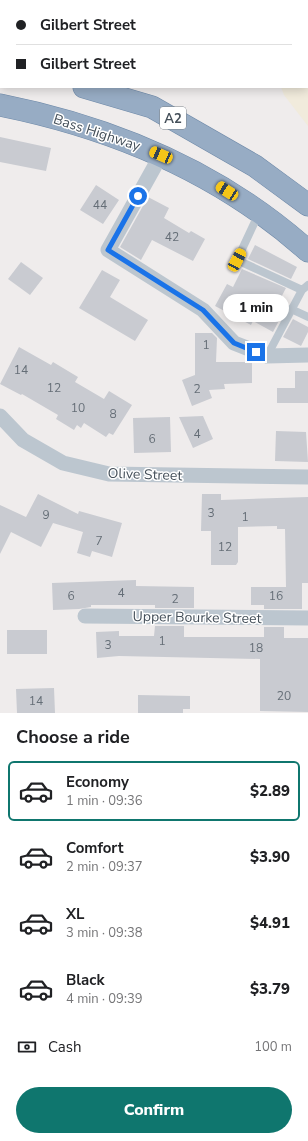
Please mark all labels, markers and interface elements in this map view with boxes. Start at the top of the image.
text: Gilbert Street [40,15,136,35]
text: Gilbert Street [40,54,136,74]
road number: A2 [160,107,186,129]
street label: Bass Highway [51,110,143,156]
car [148,145,174,165]
car [214,179,240,203]
route start [129,187,147,205]
house number: 44 [93,197,107,213]
house number: 42 [165,229,179,245]
car [226,247,248,273]
callout: 1 min [223,294,289,322]
text: 1 min [239,299,273,317]
house number: 1 [202,337,210,353]
route end [247,343,265,361]
house number: 14 [14,362,28,378]
house number: 12 [47,380,61,396]
house number: 2 [193,381,201,397]
house number: 10 [71,400,85,416]
house number: 8 [109,406,117,422]
house number: 4 [193,426,201,442]
house number: 6 [148,431,156,447]
street label: Olive Street [107,464,183,485]
house number: 3 [207,505,215,521]
house number: 9 [42,507,50,523]
house number: 1 [241,509,249,525]
house number: 7 [95,533,103,549]
house number: 12 [218,539,232,555]
house number: 4 [117,585,125,601]
house number: 6 [67,588,75,604]
house number: 16 [269,588,283,604]
house number: 2 [171,591,179,607]
street label: Upper Bourke Street [132,607,262,628]
house number: 1 [158,633,166,649]
house number: 3 [104,637,112,653]
house number: 18 [249,640,263,656]
house number: 20 [277,688,291,704]
house number: 14 [29,693,43,709]
text: Choose a ride [16,725,130,749]
text: Economy [66,772,129,792]
icon: car [18,773,54,809]
text: $2.89 [250,781,290,801]
text: 1 min · 09:36 [66,792,142,810]
text: Comfort [66,838,123,858]
icon: car [18,839,54,875]
text: $3.90 [250,847,290,867]
text: 2 min · 09:37 [66,858,142,876]
text: XL [66,904,85,924]
icon: car [18,905,54,941]
text: $4.91 [250,913,290,933]
text: 3 min · 09:38 [66,924,142,942]
text: Black [66,970,104,990]
icon: car [18,971,54,1007]
text: $3.79 [250,979,290,999]
text: 4 min · 09:39 [66,990,142,1008]
icon: cash [16,1036,38,1058]
text: Cash [48,1037,82,1057]
text: 100 m [254,1038,292,1056]
button: Confirm [16,1087,292,1133]

